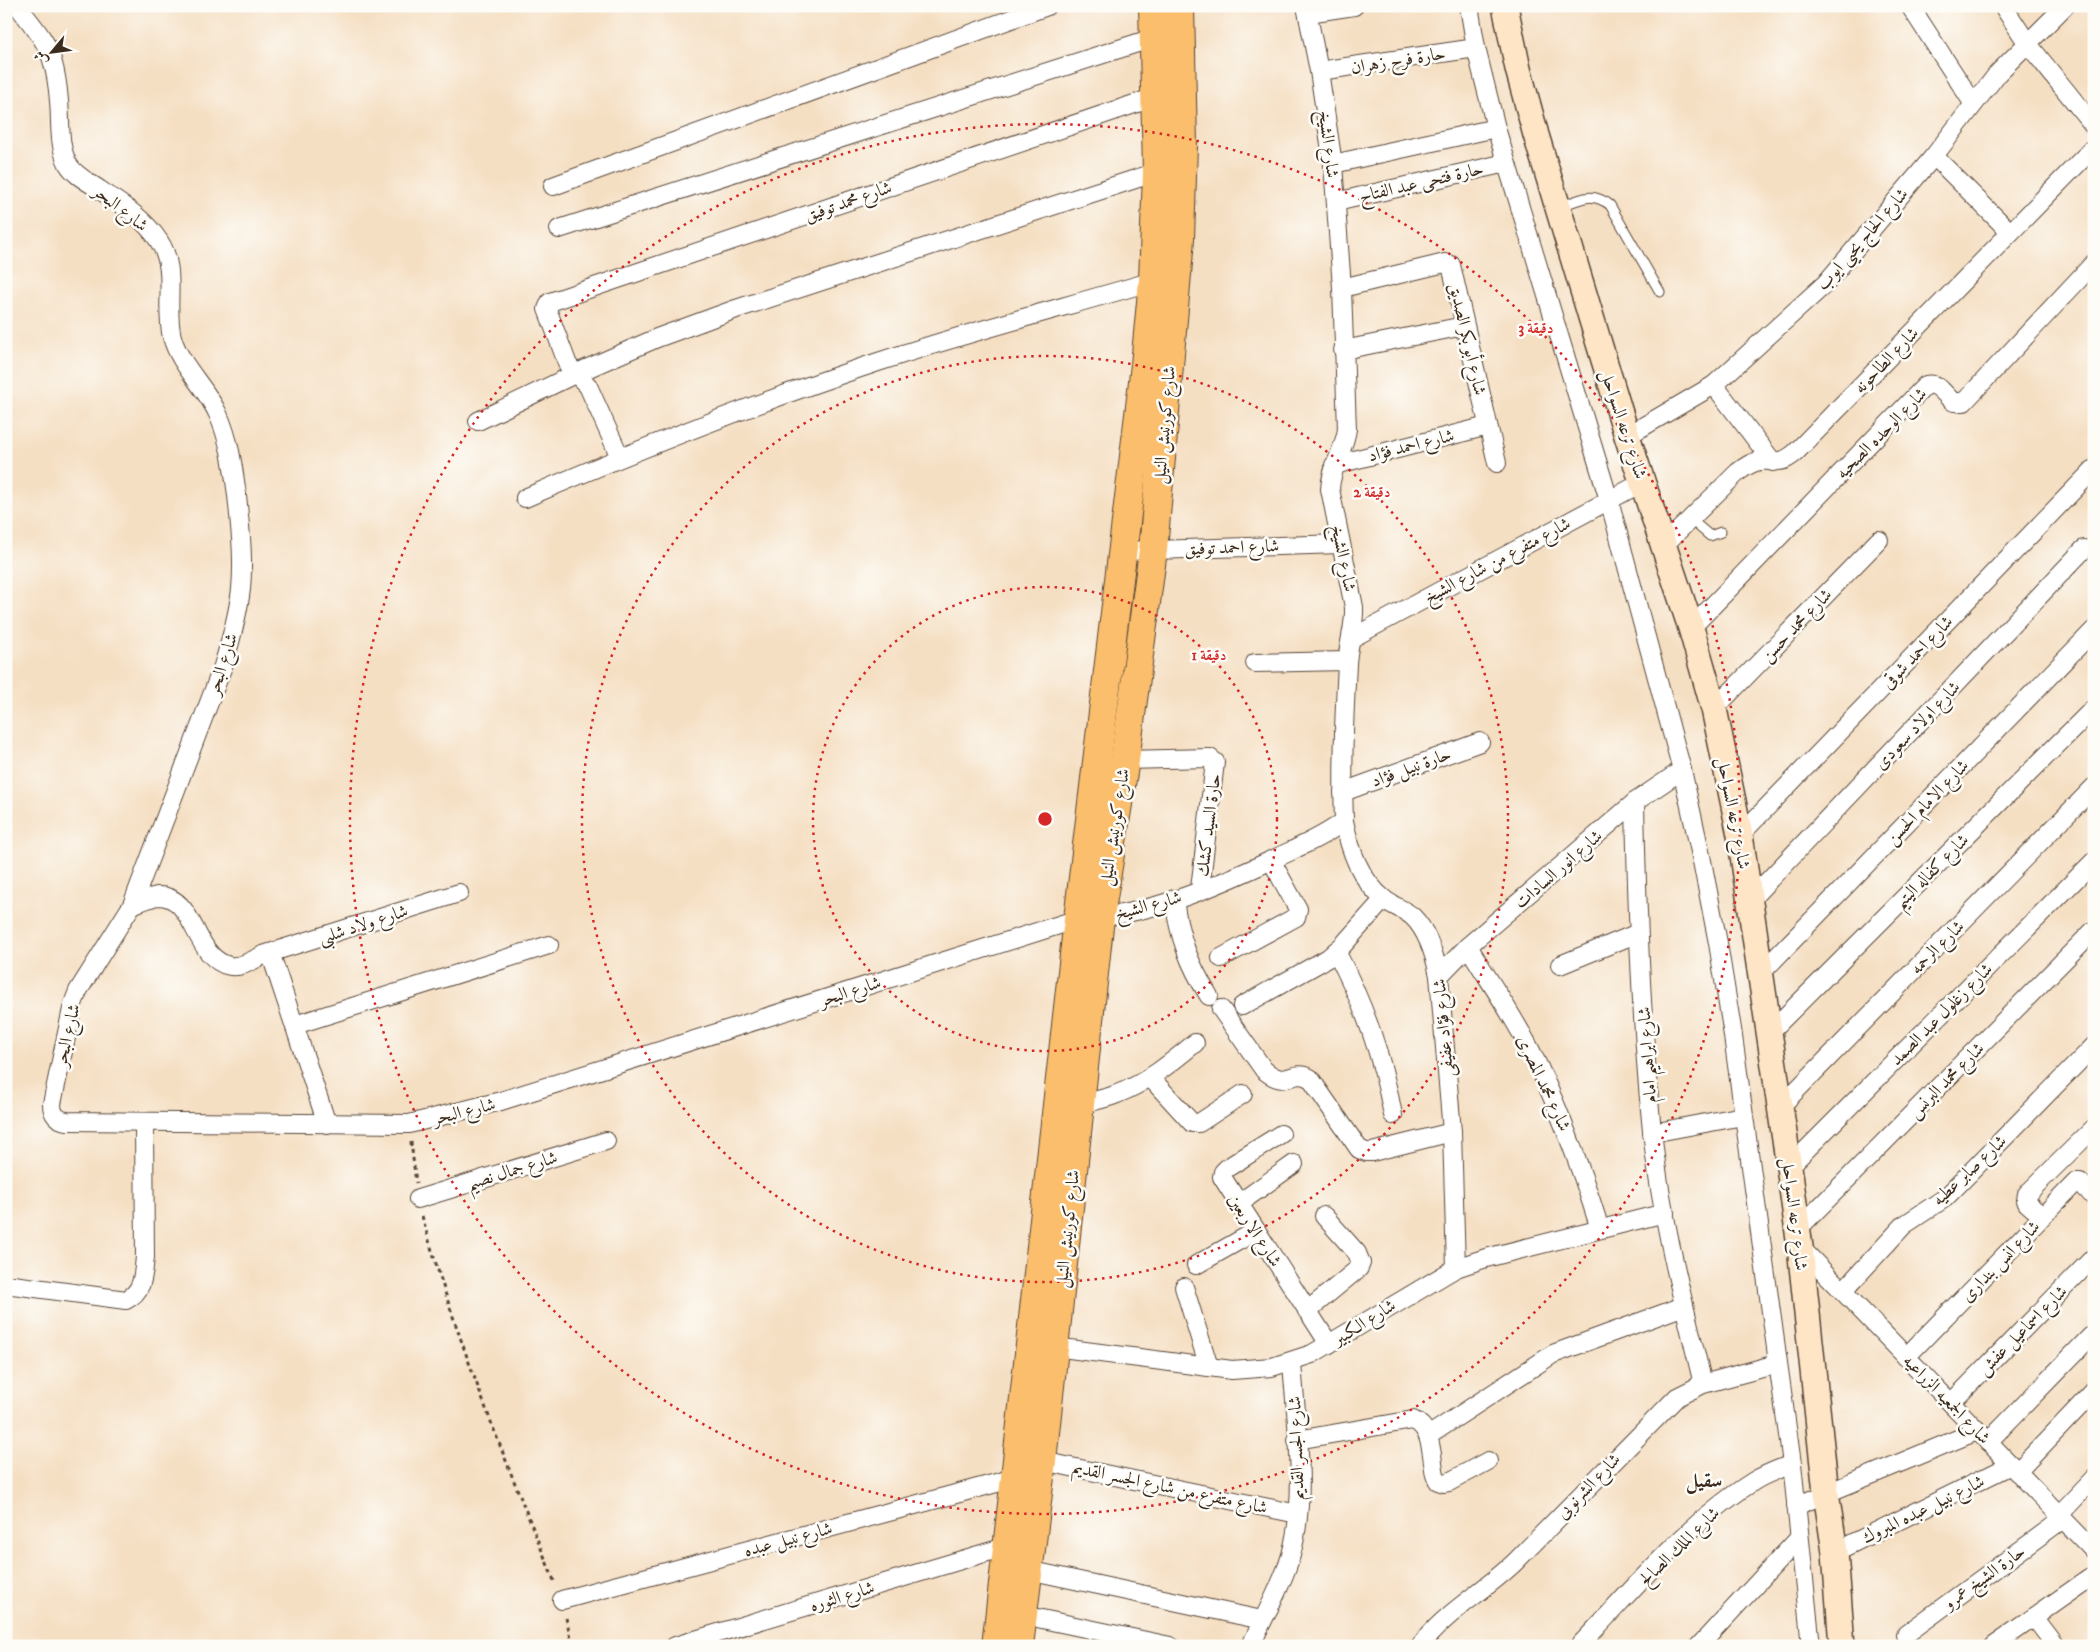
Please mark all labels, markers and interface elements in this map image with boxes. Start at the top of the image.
north arrow [28,28,78,78]
street label: حارة فرح زهران [1349,43,1448,83]
text: ش [30,47,53,68]
street label: شارع الشيخ [1309,109,1343,180]
street label: حارة فتحى عبد الفتاح [1357,158,1487,212]
street label: شارع محمد توفيق [802,177,896,230]
street label: شارع البحر [85,179,152,239]
street label: شارع الحاج يحيى ايوب [1812,184,1916,298]
street label: شارع أبو بكر الصديق [1440,280,1494,398]
text: 3 دقيقة [1518,319,1554,338]
street label: شارع الطاحونه [1849,323,1926,401]
street label: شارع كورنيش النيل [1149,365,1184,485]
street label: شارع ترعه السواحل [1592,367,1651,483]
street label: شارع الوحده الصحيه [1831,383,1934,486]
street label: شارع احمد فؤاد [1366,425,1457,470]
text: 2 دقيقة [1354,483,1390,502]
street label: شارع متفرع من شارع الشيخ [1420,513,1577,612]
street label: شارع الشيخ [1322,523,1360,595]
street label: شارع احمد توفيق [1184,535,1280,564]
street label: شارع محمد حسن [1756,584,1839,669]
street label: شارع احمد شوقى [1877,611,1960,696]
street label: شارع البحر [202,631,246,701]
text: 1 دقيقة [1192,646,1226,665]
street label: شارع اولاد سعودى [1870,677,1968,777]
street label: حارة نبيل فؤاد [1368,743,1455,794]
street label: شارع ترعه السواحل [1708,755,1755,872]
street label: شارع الامام الحسن [1882,755,1977,853]
street label: شارع كورنيش النيل [1095,767,1138,888]
street label: حارة السيد كشك [1192,772,1226,878]
centre of rings [1036,810,1054,828]
street label: شارع انور السادات [1510,825,1609,916]
street label: شارع كفاله اليتيم [1889,829,1978,918]
street label: شارع الشيخ [1112,887,1185,929]
street label: شارع ولاد شلبى [316,900,412,953]
street label: شارع الرحمه [1906,916,1972,982]
street label: شارع زغلول عبد الصمد [1886,959,2000,1073]
street label: شارع البحر [815,972,885,1016]
street label: شارع فؤاد عفيفى [1429,978,1462,1078]
street label: شارع البحر [50,1002,89,1071]
street label: شارع ابراهيم امام [1634,1006,1668,1104]
street label: شارع محمد المصرى [1508,1032,1575,1136]
street label: شارع محمد البرنس [1904,1038,1992,1126]
street label: شارع البحر [429,1094,499,1134]
street label: شارع صابر عطيه [1928,1131,2014,1213]
street label: شارع جمال نصيم [464,1147,562,1201]
street label: شارع ترعه السواحل [1773,1156,1812,1272]
street label: شارع كورنيش النيل [1051,1169,1088,1290]
street label: شارع الاربعين [1220,1190,1286,1273]
street label: شارع انس بندارى [1956,1216,2047,1309]
street label: شارع اسماعيل عفش [1973,1281,2075,1383]
street label: شارع الكبير [1327,1295,1402,1354]
street label: شارع الجمعيه الزراعيه [1896,1350,1995,1451]
street label: شارع الجسر القديم [1284,1395,1314,1500]
street label: شارع الشرنوبى [1552,1449,1628,1526]
street label: شارع متفرع من شارع الجسر القديم [1069,1457,1269,1523]
district label: سقيل [1686,1469,1722,1494]
street label: شارع نبيل عبده المبروك [1859,1471,1990,1552]
street label: شارع الملك الصالح [1635,1503,1728,1594]
street label: شارع نبيل عبده [742,1518,836,1565]
street label: حارة الشيخ عمرو [1938,1541,2032,1619]
street label: شارع الثوره [807,1577,878,1620]

